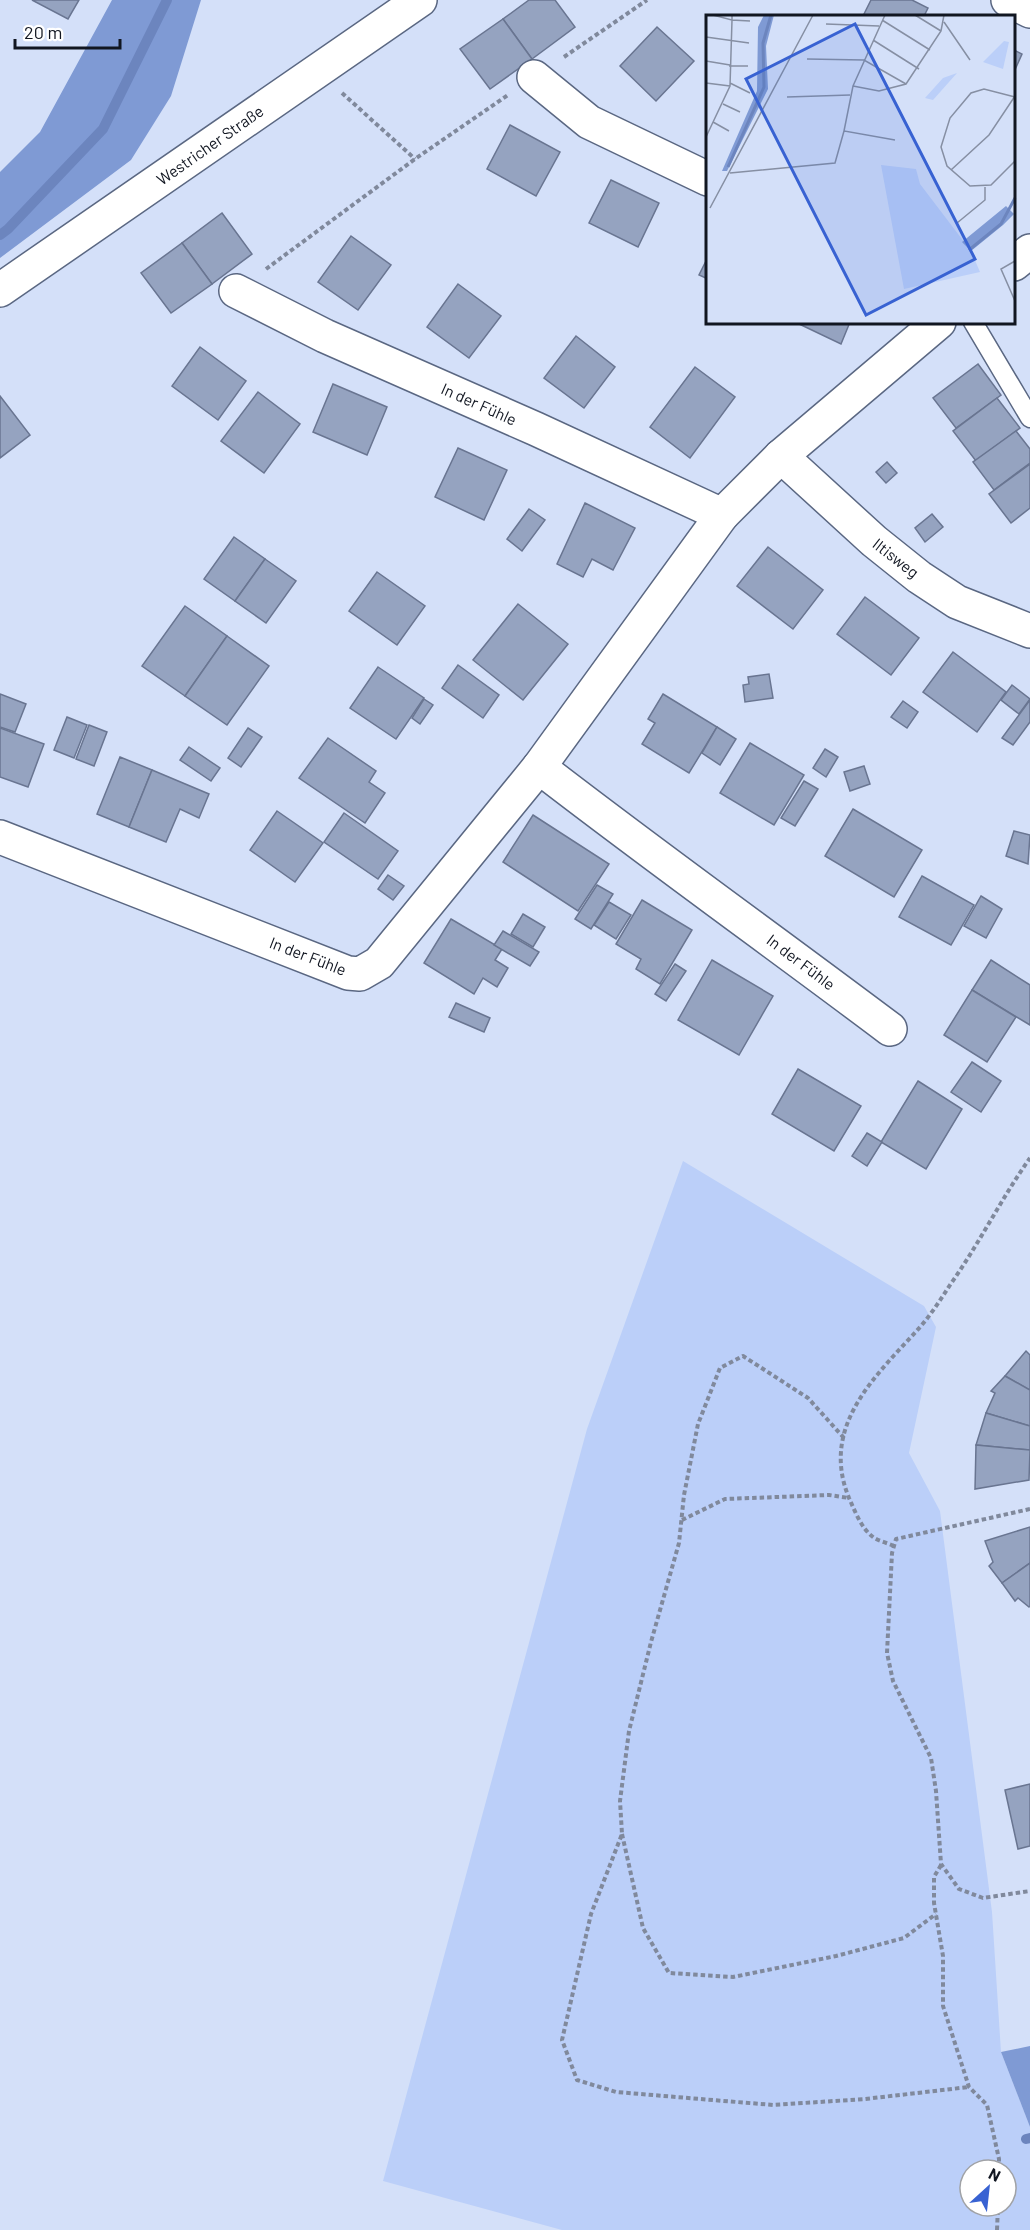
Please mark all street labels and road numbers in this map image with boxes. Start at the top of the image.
street label: Westricher Straße [153,101,267,189]
street label: In der Fühle [439,378,520,429]
street label: Iltisweg [869,534,923,581]
street label: In der Fühle [763,930,839,993]
street label: In der Fühle [267,932,349,979]

